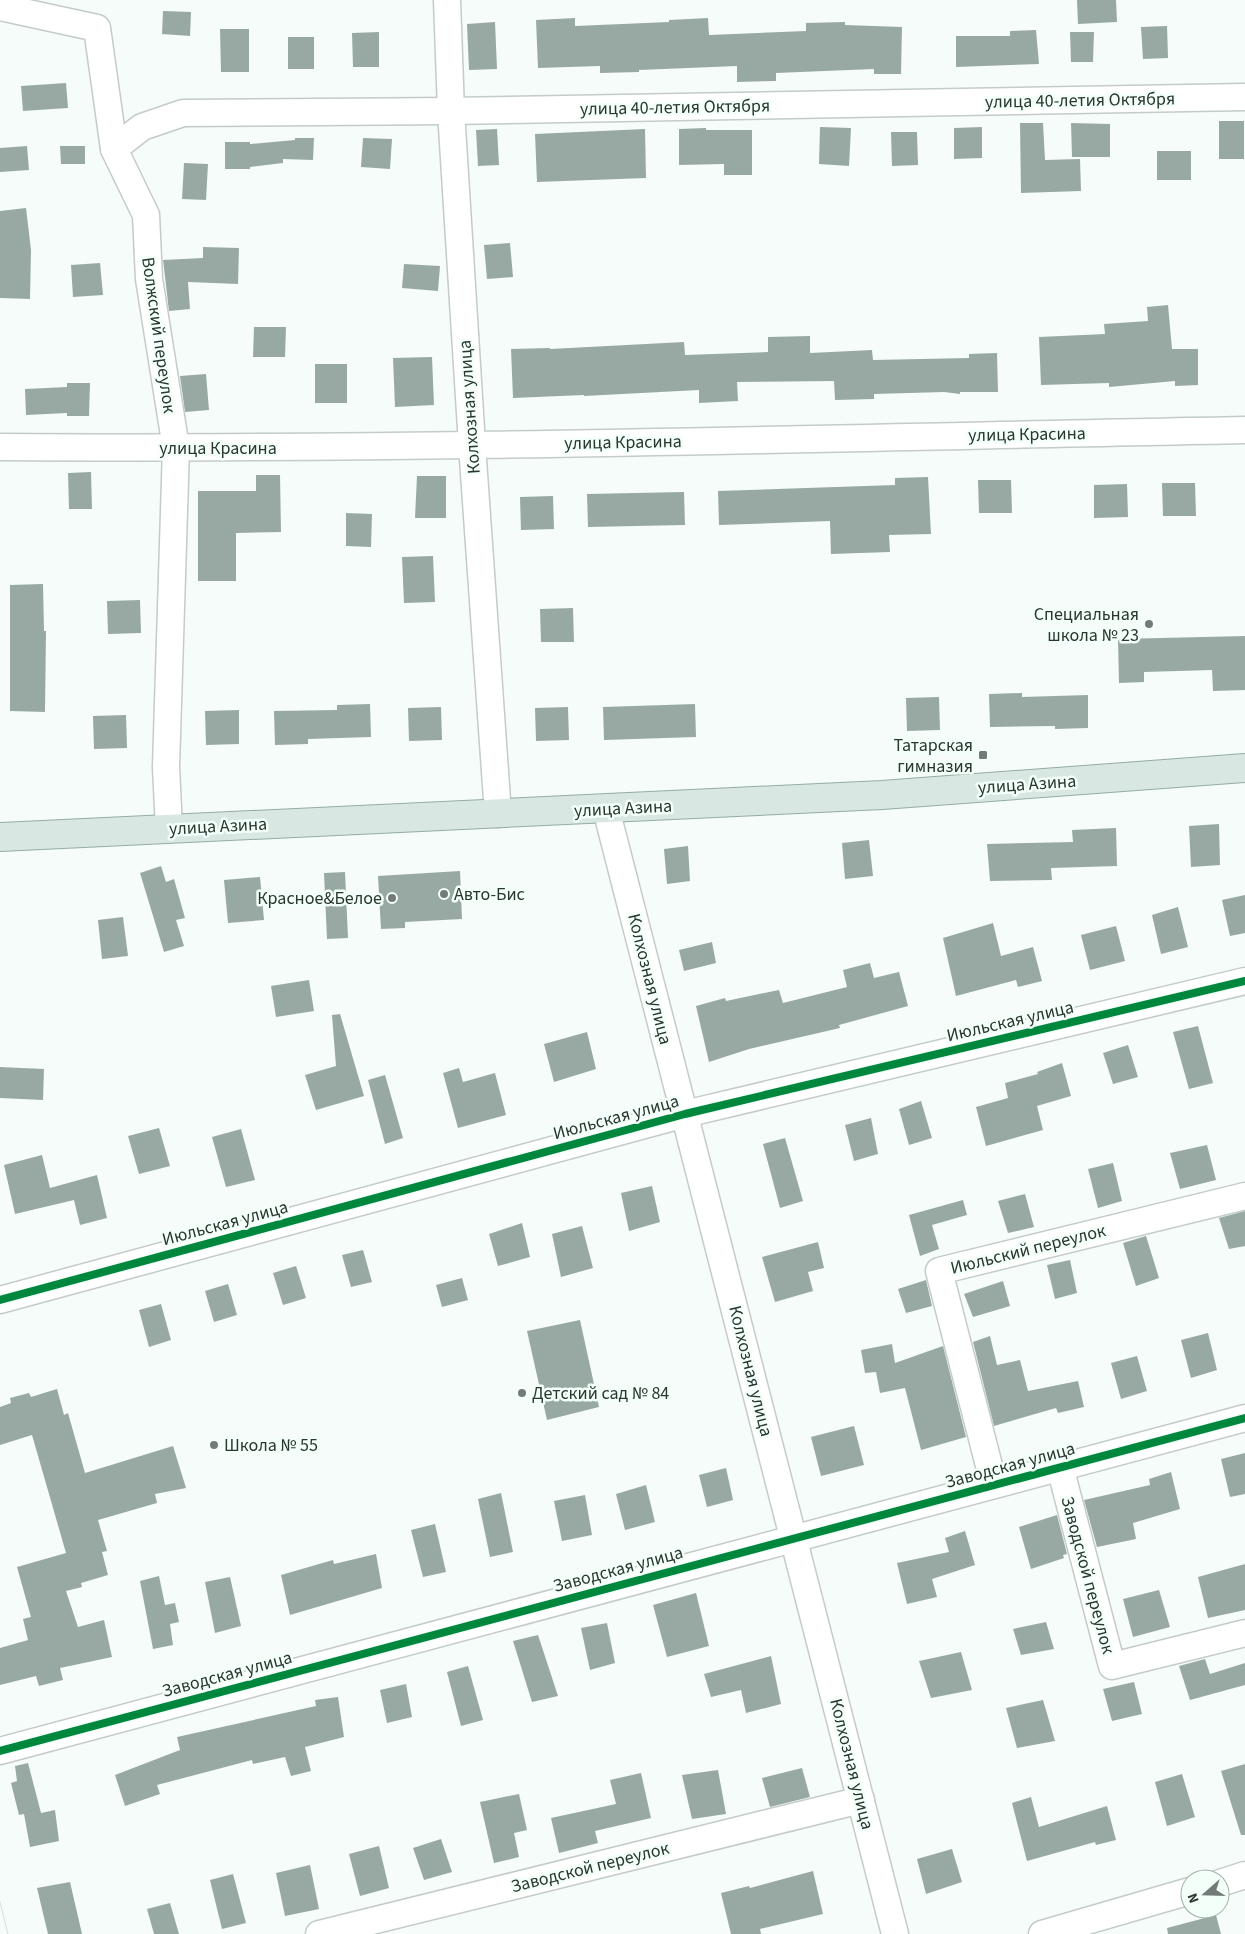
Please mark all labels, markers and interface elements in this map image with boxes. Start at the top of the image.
street label: улица 40-летия Октября [985,86,1175,115]
street label: улица 40-летия Октября [580,93,770,122]
street label: Волжский переулок [135,255,182,415]
street label: Колхозная улица [452,339,487,475]
street label: улица Красина [968,421,1086,448]
street label: улица Красина [564,429,682,456]
street label: улица Красина [159,436,277,461]
place label: Специальная школа № 23 [1034,602,1139,648]
marker: Специальная школа № 23 [1143,618,1155,630]
place label: Татарская гимназия [894,733,973,779]
marker: Татарская гимназия [977,749,989,761]
street label: улица Азина [977,769,1077,800]
street label: улица Азина [573,793,673,824]
street label: улица Азина [168,811,268,842]
place label: Авто-Бис [454,882,525,907]
place label: Красное&Белое [257,886,382,911]
marker: Авто-Бис [438,888,450,900]
marker: Красное&Белое [386,892,398,904]
street label: Колхозная улица [621,911,678,1047]
street label: Июльская улица [944,995,1076,1048]
street label: Июльская улица [550,1089,682,1146]
street label: Июльская улица [159,1195,291,1252]
street label: Июльский переулок [948,1218,1108,1281]
street label: Колхозная улица [722,1303,779,1439]
place label: Детский сад № 84 [532,1381,669,1406]
marker: Детский сад № 84 [516,1387,528,1399]
place label: Школа № 55 [224,1433,318,1458]
street label: Заводская улица [942,1436,1078,1495]
marker: Школа № 55 [208,1439,220,1451]
street label: Заводской переулок [1054,1494,1121,1657]
street label: Заводская улица [550,1540,686,1599]
street label: Заводская улица [159,1645,295,1704]
street label: Колхозная улица [823,1696,880,1832]
street label: Заводской переулок [508,1836,672,1899]
north arrow [1180,1869,1230,1919]
text: N [1183,1890,1205,1906]

